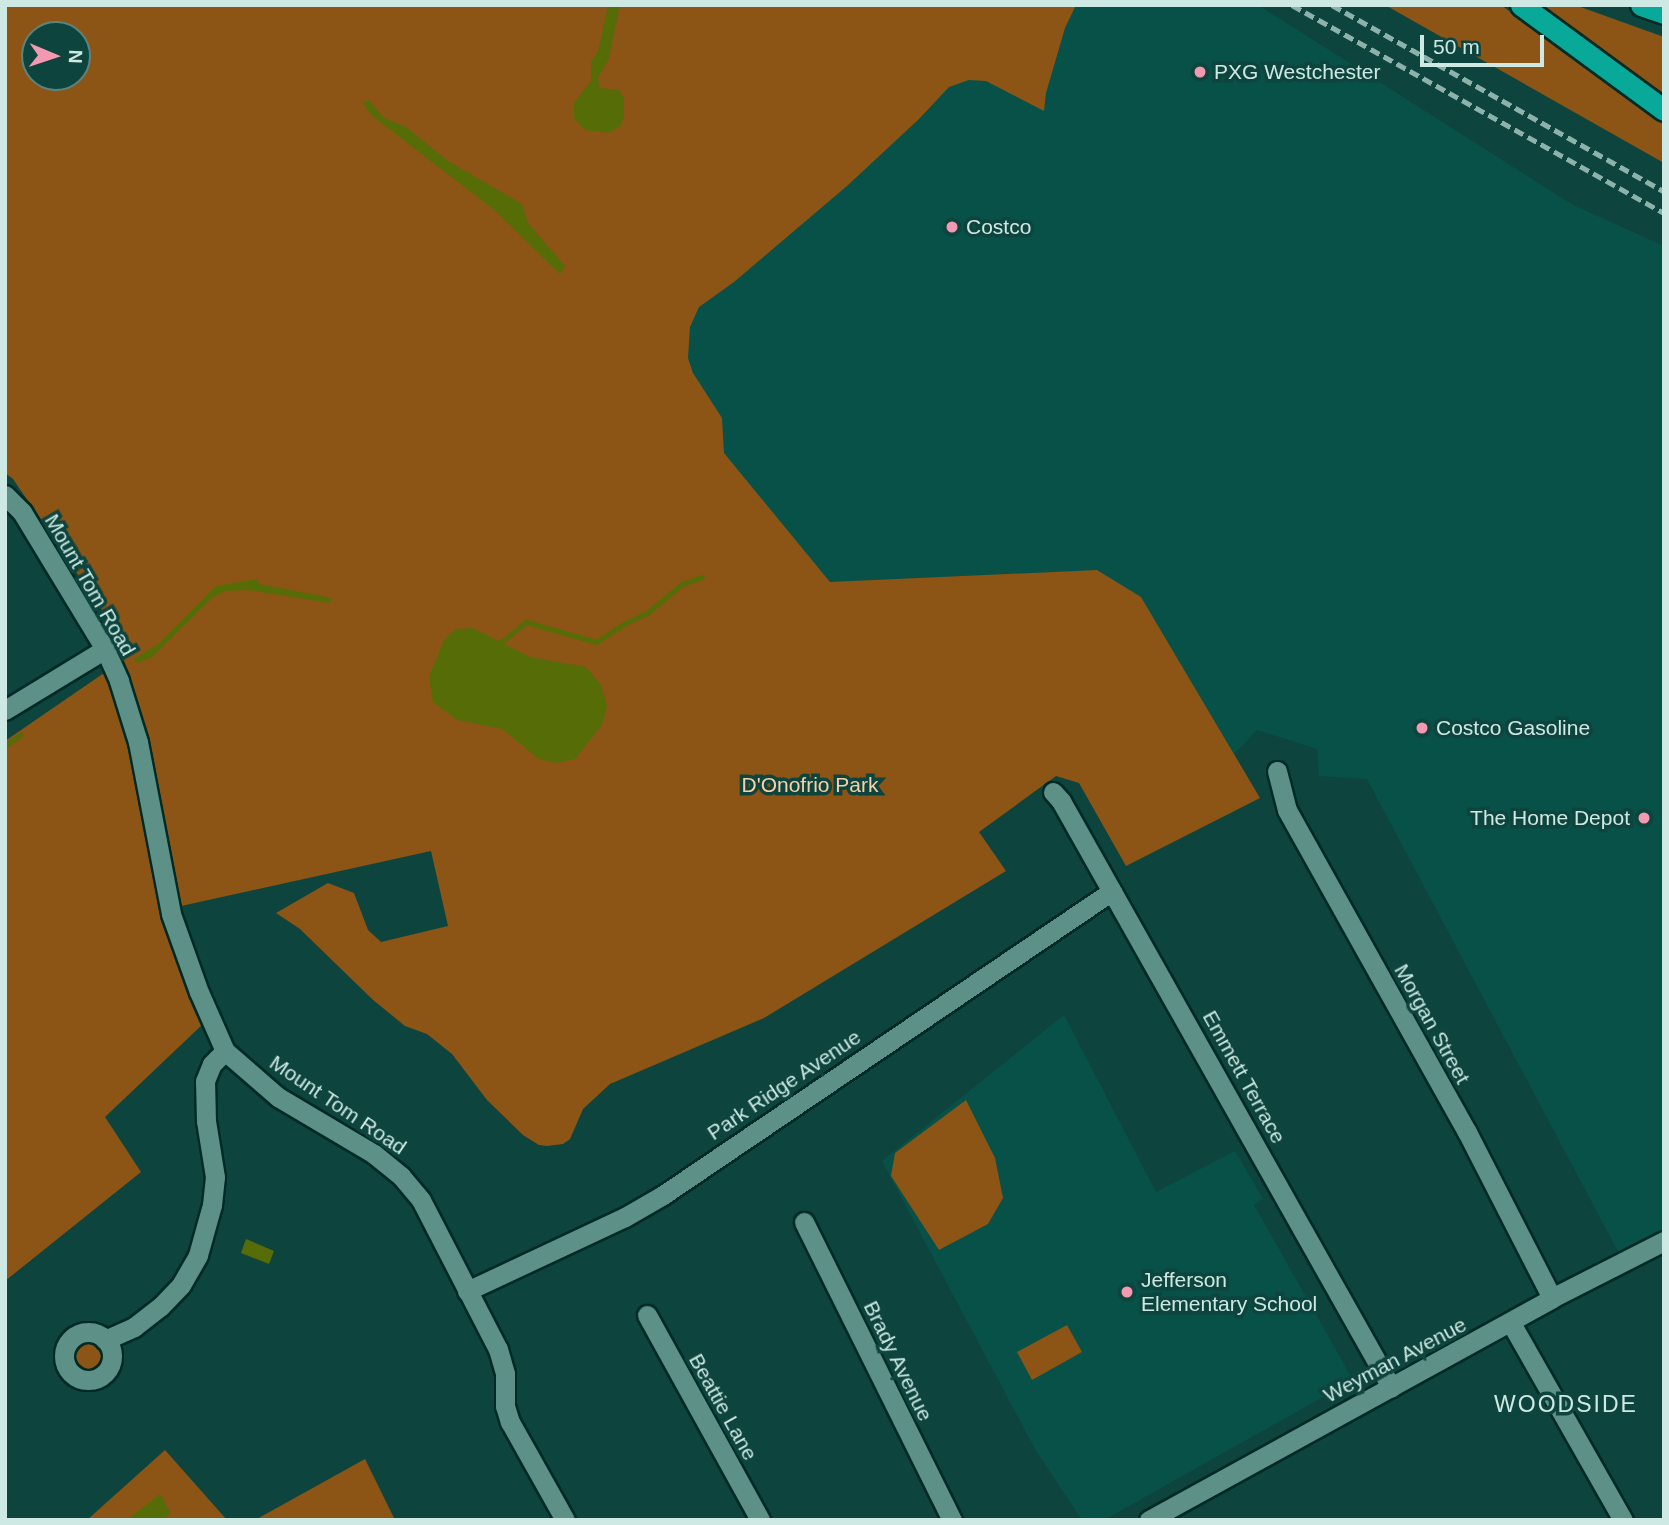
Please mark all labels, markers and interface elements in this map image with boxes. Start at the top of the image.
north arrow [21,21,91,91]
scale bar [1424,21,1548,65]
text: 50 m [1433,35,1480,58]
text: N [65,49,86,64]
place label: PXG Westchester [1214,59,1381,85]
marker: PXG Westchester [1192,64,1208,80]
place label: Costco [966,214,1031,240]
marker: Costco [944,219,960,235]
street label: Mount Tom Road [39,509,141,661]
place label: Costco Gasoline [1436,715,1590,741]
marker: Costco Gasoline [1414,720,1430,736]
park label: D'Onofrio Park [741,772,879,798]
place label: The Home Depot [1470,805,1630,831]
marker: The Home Depot [1636,810,1652,826]
street label: Morgan Street [1389,960,1475,1088]
street label: Emmett Terrace [1197,1006,1291,1148]
street label: Park Ridge Avenue [702,1024,866,1146]
street label: Mount Tom Road [265,1050,411,1160]
place label: Jefferson Elementary School [1141,1267,1317,1317]
marker: Jefferson Elementary School [1119,1284,1135,1300]
street label: Brady Avenue [858,1296,938,1426]
street label: Weyman Avenue [1319,1312,1471,1408]
street label: Beattie Lane [683,1349,763,1465]
district label: WOODSIDE [1495,1390,1637,1418]

